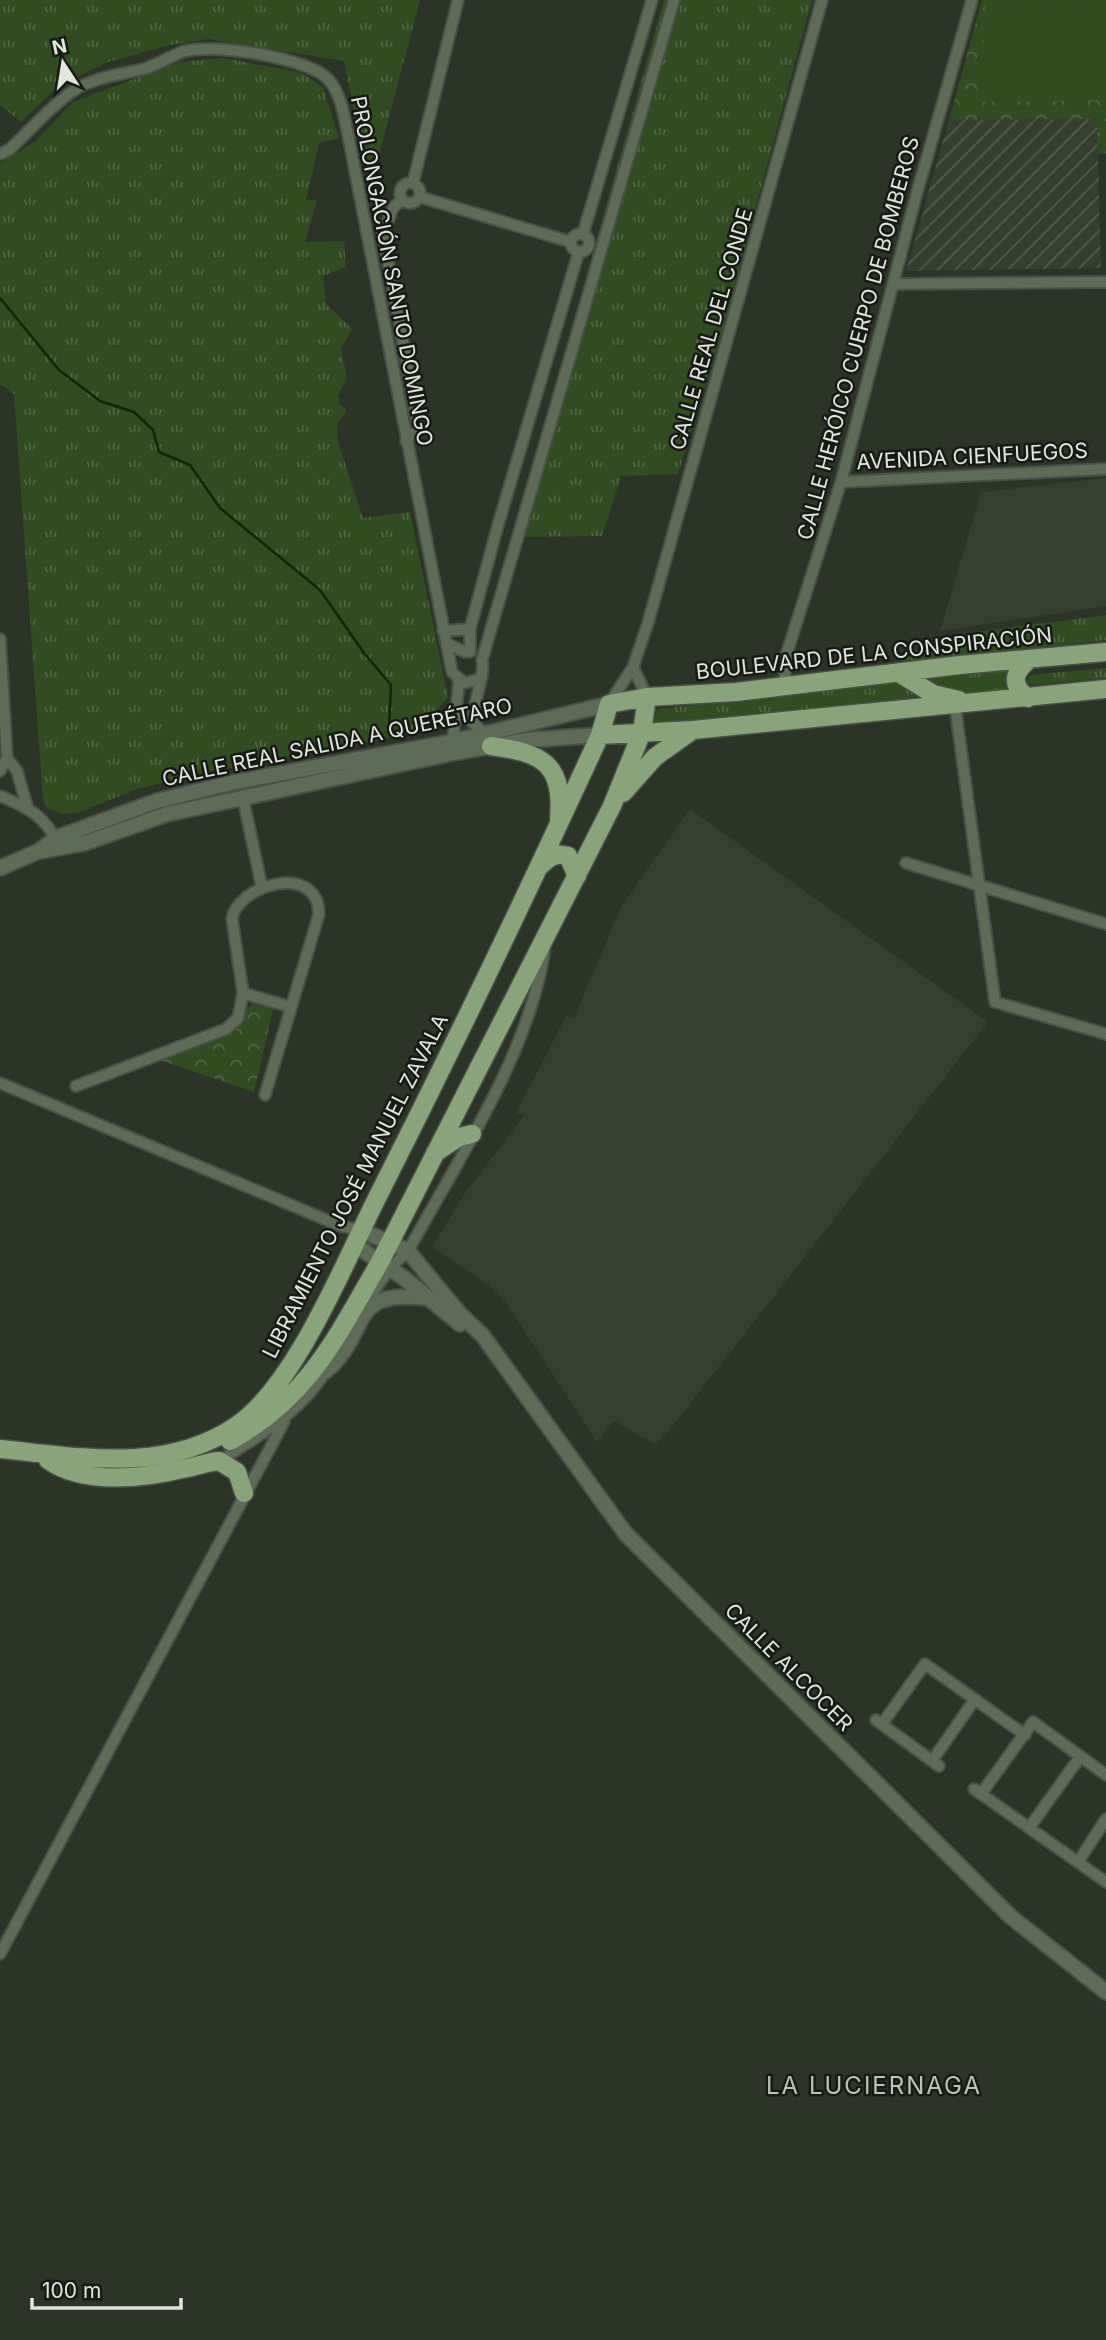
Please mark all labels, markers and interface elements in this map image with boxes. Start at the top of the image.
north arrow [28,28,98,98]
text: N [50,34,69,60]
street label: PROLONGACIÓN SANTO DOMINGO [346,94,439,448]
street label: CALLE HERÓICO CUERPO DE BOMBEROS [791,133,924,543]
street label: CALLE REAL DEL CONDE [664,205,758,453]
street label: AVENIDA CIENFUEGOS [856,437,1088,475]
street label: BOULEVARD DE LA CONSPIRACIÓN [695,621,1053,684]
street label: CALLE REAL SALIDA A QUERÉTARO [160,692,514,791]
street label: LIBRAMIENTO JOSÉ MANUEL ZAVALA [256,1009,453,1362]
street label: CALLE ALCOCER [720,1598,858,1736]
district label: LA LUCIERNAGA [766,2071,982,2100]
scale bar [32,2266,180,2310]
text: 100 m [42,2278,101,2303]

